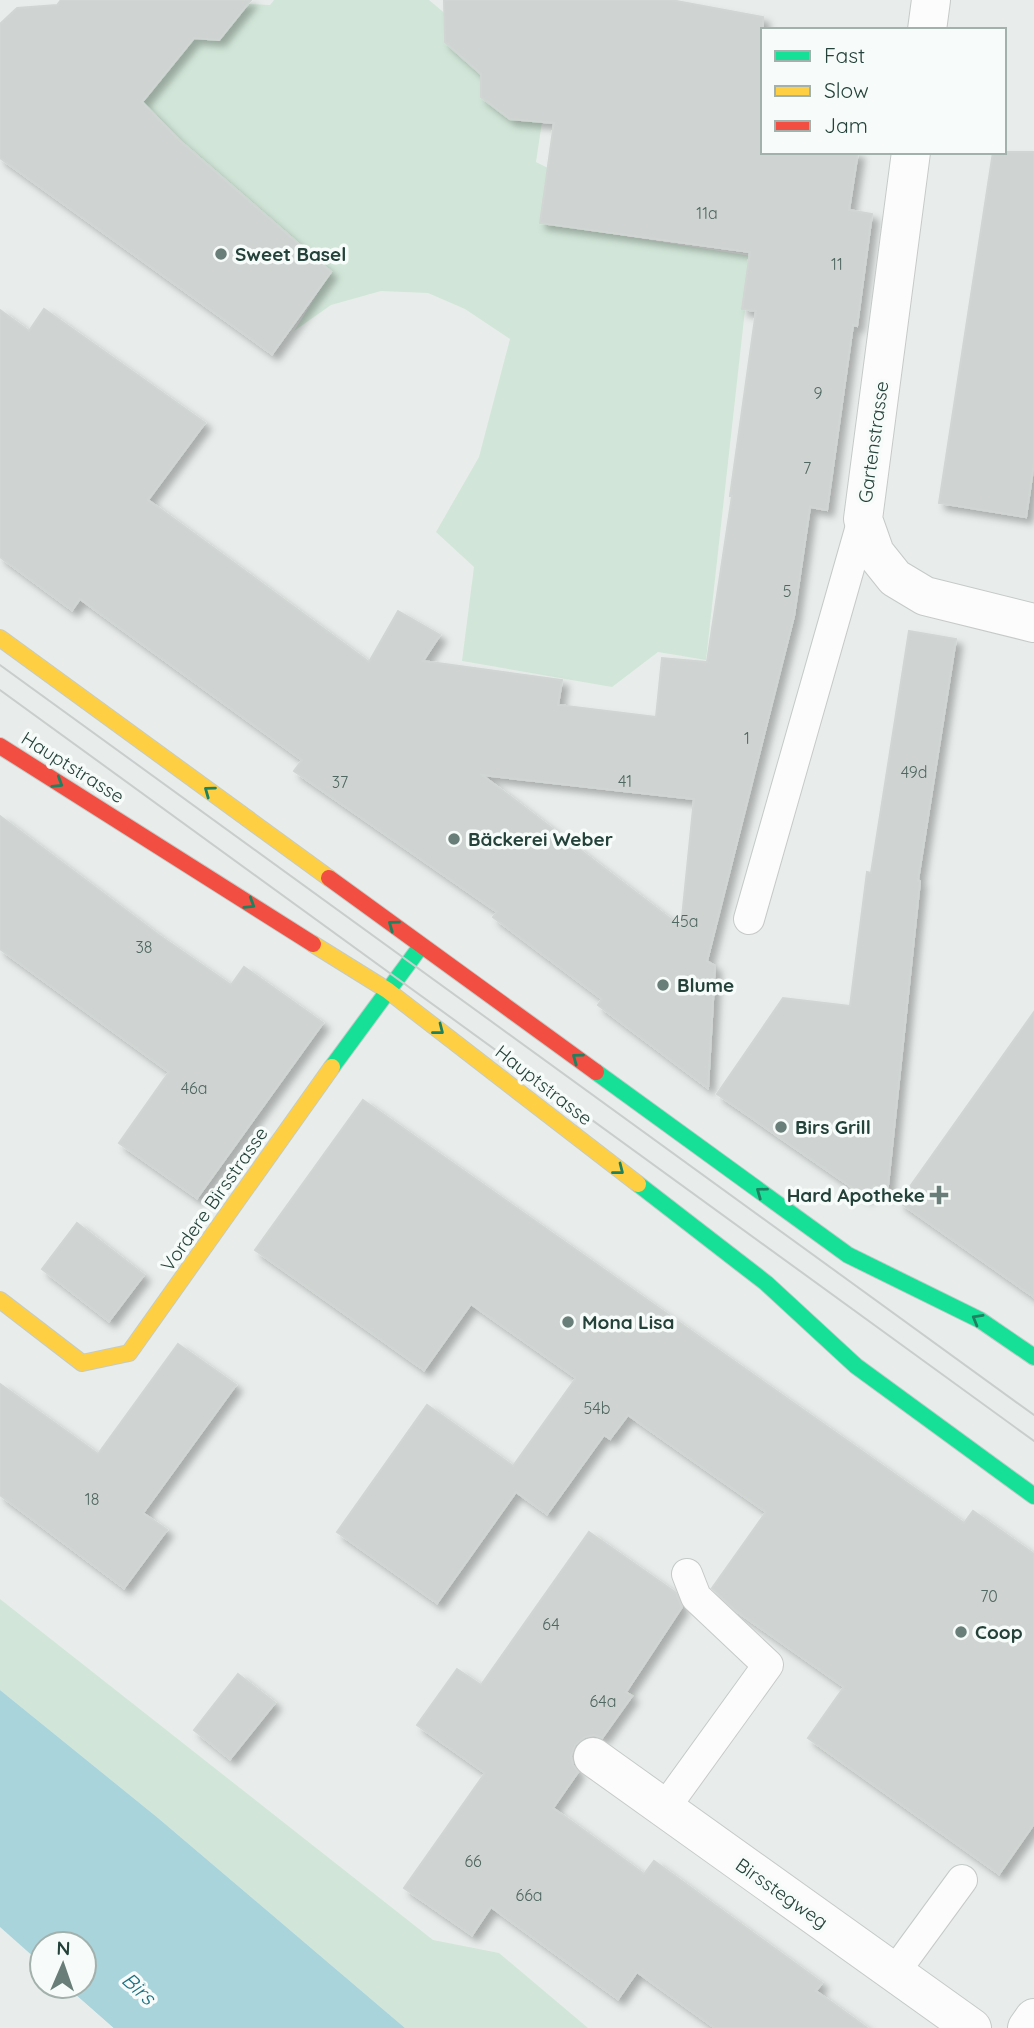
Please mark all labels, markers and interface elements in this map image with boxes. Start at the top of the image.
legend [761,28,1006,154]
text: Fast [824,42,865,68]
text: Slow [824,77,869,103]
text: Jam [824,112,868,138]
house number: 11a [696,203,718,223]
place label: Sweet Basel [235,242,346,266]
marker: Sweet Basel [213,246,229,262]
house number: 11 [831,254,843,274]
street label: Gartenstrasse [853,379,893,505]
house number: 9 [814,383,823,403]
house number: 7 [803,458,811,478]
house number: 5 [783,581,791,601]
street label: Hauptstrasse [17,726,129,808]
house number: 1 [744,728,750,748]
house number: 49d [901,762,927,782]
house number: 41 [618,771,632,791]
house number: 37 [332,772,348,792]
one-way arrow [50,774,63,787]
one-way arrow [204,786,217,799]
place label: Bäckerei Weber [468,827,613,851]
marker: Bäckerei Weber [446,831,462,847]
one-way arrow [243,896,256,909]
house number: 45a [672,911,698,931]
one-way arrow [388,921,401,933]
house number: 38 [135,937,153,957]
place label: Blume [677,973,734,997]
marker: Blume [655,977,671,993]
one-way arrow [431,1022,444,1035]
street label: Hauptstrasse [491,1040,597,1130]
one-way arrow [572,1054,585,1066]
house number: 46a [181,1078,207,1098]
place label: Birs Grill [795,1115,871,1139]
marker: Birs Grill [773,1119,789,1135]
street label: Vordere Birsstrasse [155,1122,273,1276]
one-way arrow [611,1161,624,1174]
place label: Hard Apotheke [787,1183,925,1207]
marker: Hard Apotheke [931,1187,947,1203]
one-way arrow [757,1188,769,1200]
place label: Mona Lisa [582,1310,674,1334]
marker: Mona Lisa [560,1314,576,1330]
one-way arrow [972,1314,985,1327]
house number: 54b [584,1398,610,1418]
house number: 18 [85,1489,99,1509]
house number: 70 [980,1586,998,1606]
house number: 64 [542,1614,560,1634]
place label: Coop [975,1620,1023,1644]
marker: Coop [953,1624,969,1640]
house number: 64a [590,1691,616,1711]
house number: 66 [464,1851,482,1871]
street label: Birsstegweg [731,1852,833,1934]
house number: 66a [516,1885,542,1905]
north arrow [28,1930,98,2000]
text: N [56,1936,71,1960]
water label: Birs [117,1966,162,2011]

